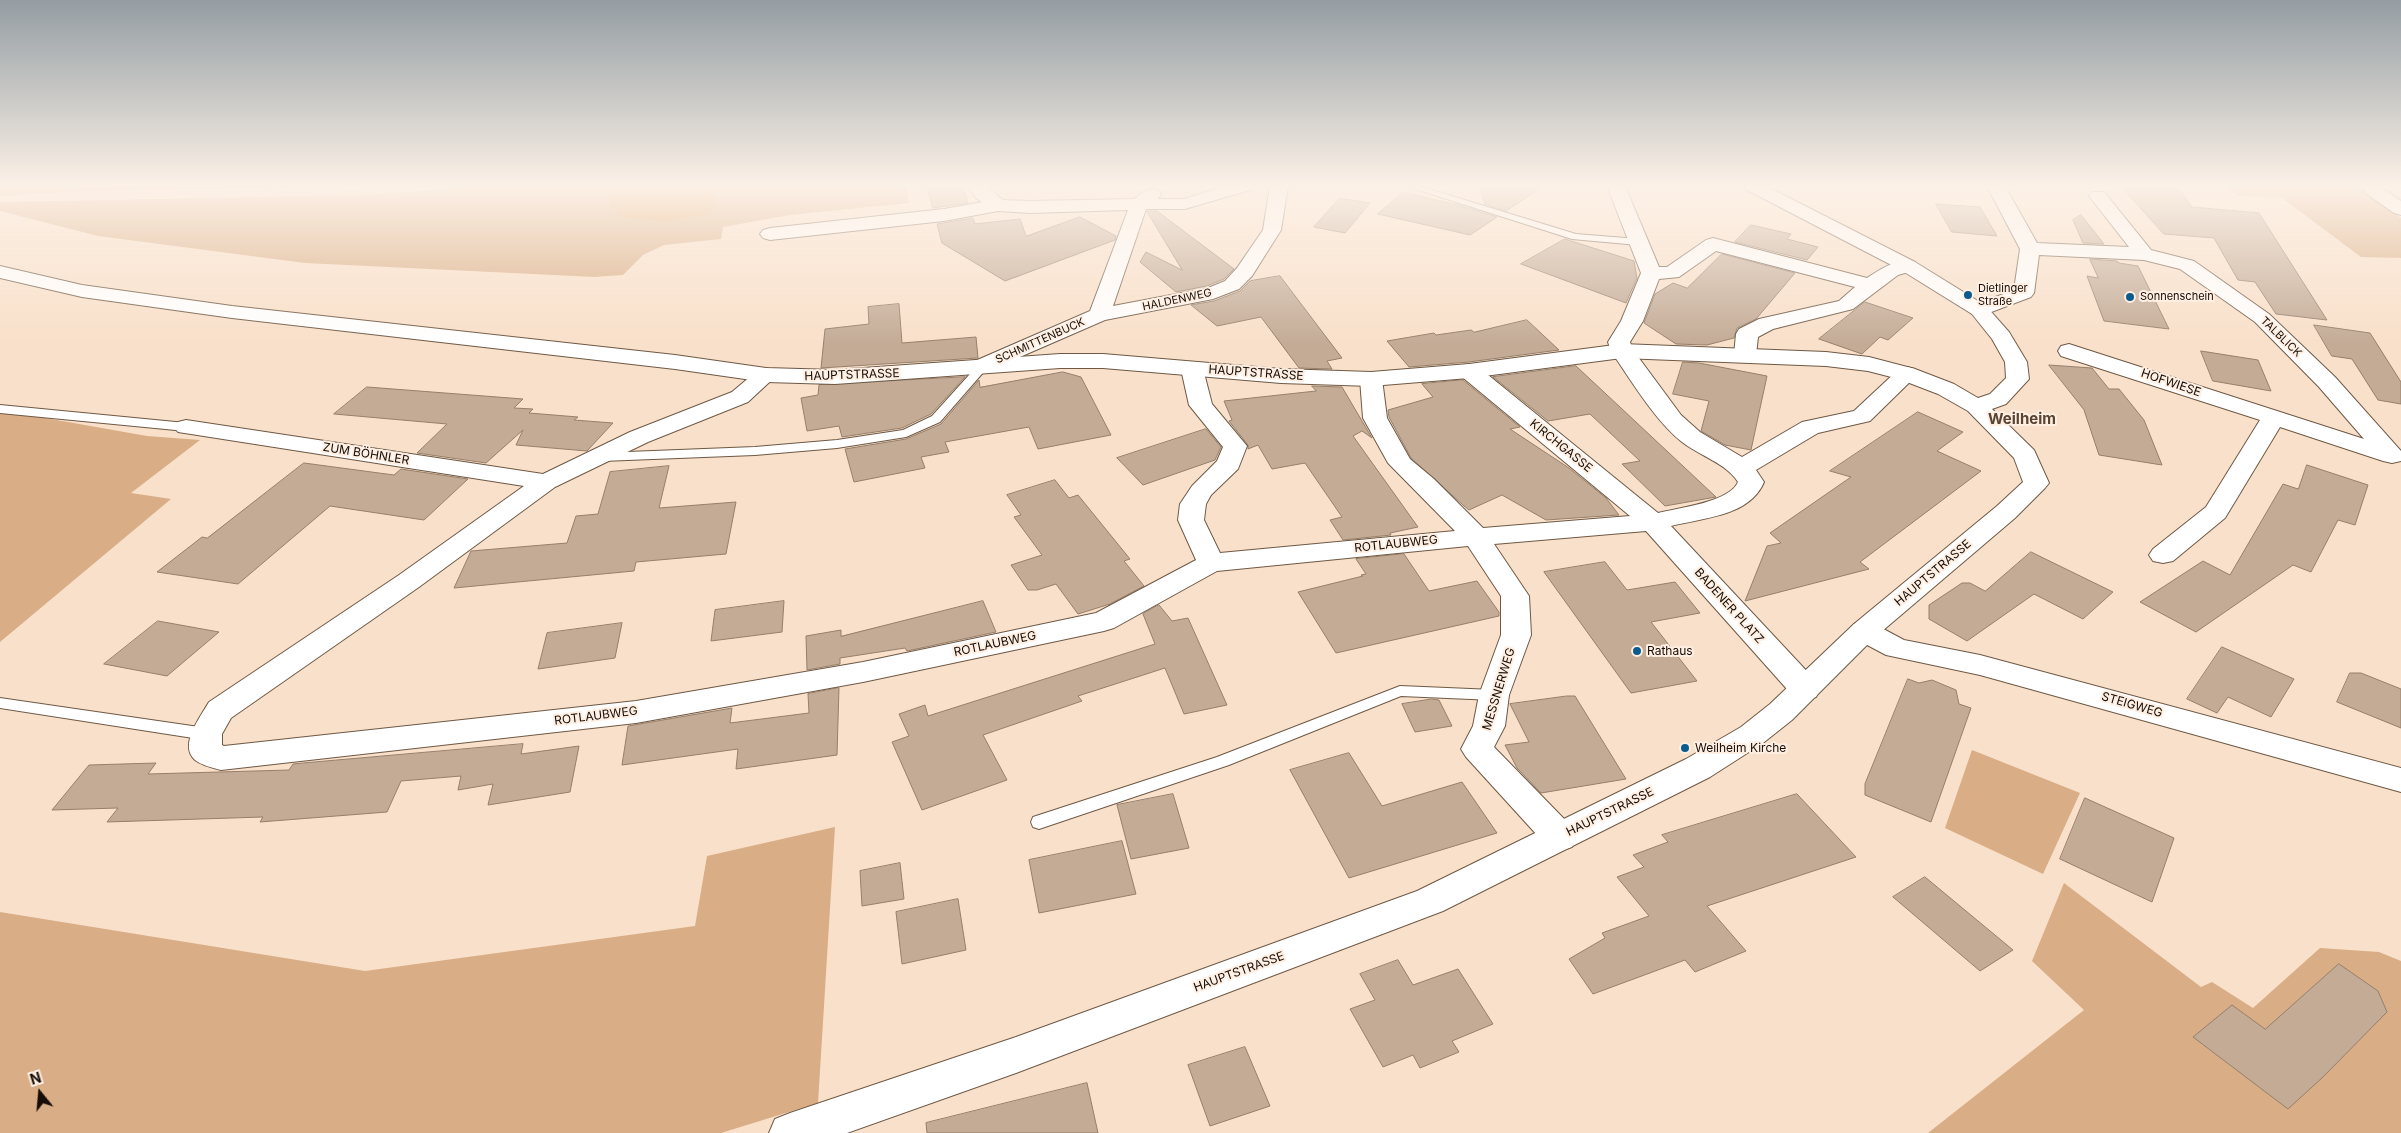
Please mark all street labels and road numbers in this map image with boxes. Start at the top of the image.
street label: HALDENWEG [1141,286,1213,314]
street label: TALBLICK [2258,314,2304,360]
street label: SCHMITTENBUCK [993,315,1087,367]
street label: HAUPTSTRASSE [1208,362,1304,384]
street label: HAUPTSTRASSE [804,366,900,384]
street label: HOFWIESE [2139,366,2203,400]
street label: KIRCHGASSE [1527,416,1595,476]
street label: ZUM BÖHNLER [322,440,410,468]
street label: ROTLAUBWEG [1354,532,1438,556]
street label: HAUPTSTRASSE [1892,537,1974,609]
street label: BADENER PLATZ [1691,565,1767,647]
street label: ROTLAUBWEG [952,628,1038,660]
street label: MESSNERWEG [1480,646,1518,732]
street label: STEIGWEG [2100,689,2164,721]
street label: ROTLAUBWEG [553,704,639,728]
street label: HAUPTSTRASSE [1564,785,1656,839]
street label: HAUPTSTRASSE [1192,949,1286,995]

